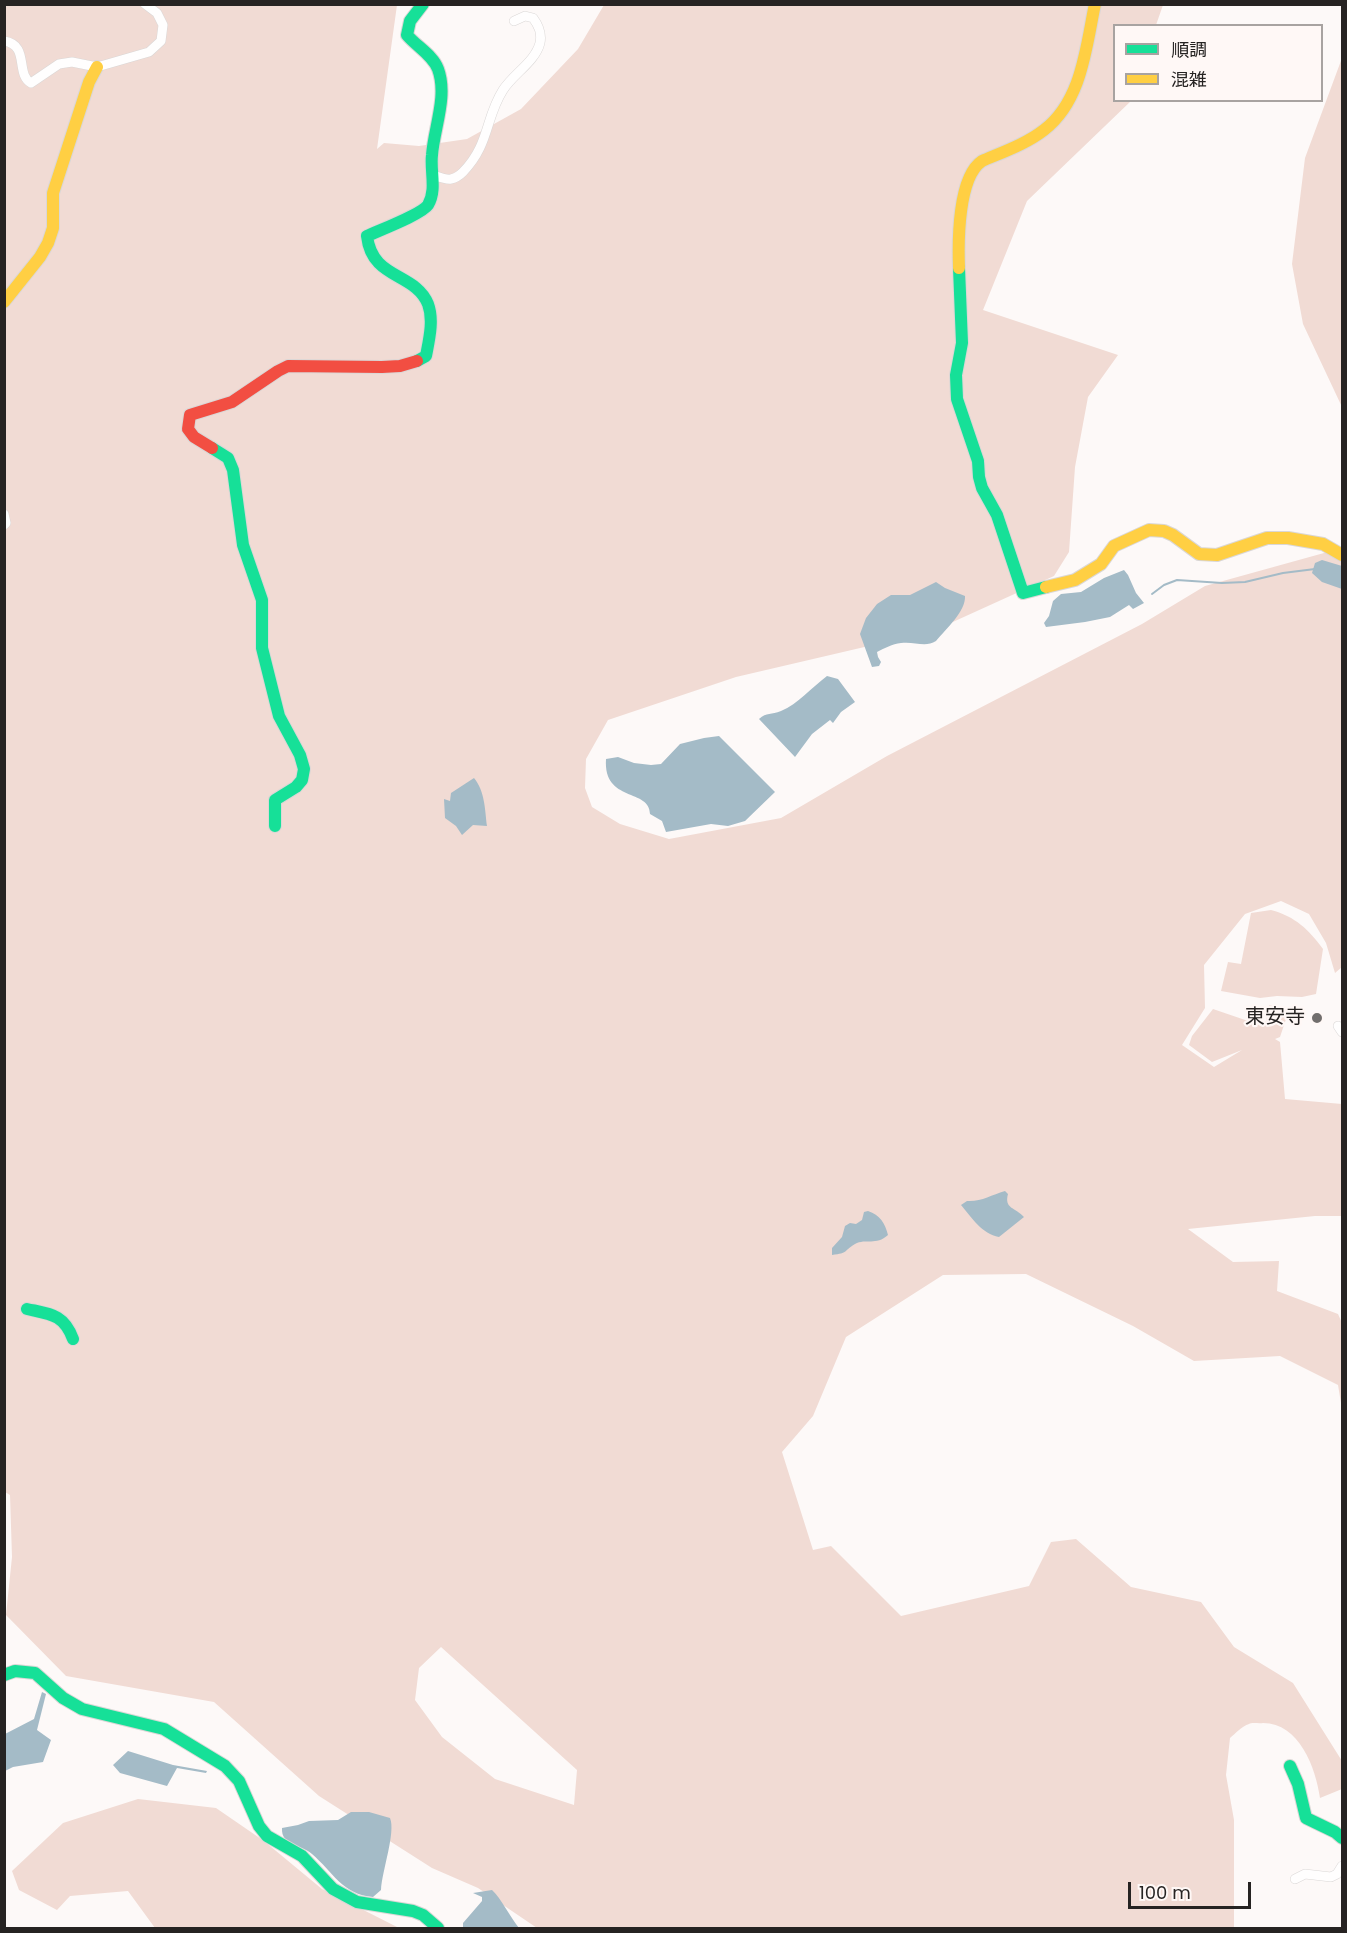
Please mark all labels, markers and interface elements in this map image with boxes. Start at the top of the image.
legend [1113,24,1323,102]
text: 順調 [1171,37,1207,62]
text: 混雑 [1171,67,1207,92]
place label: 東安寺 [1245,1006,1305,1030]
marker: 東安寺 [1310,1011,1324,1025]
scale bar [1131,1870,1254,1908]
text: 100 m [1139,1880,1191,1905]

